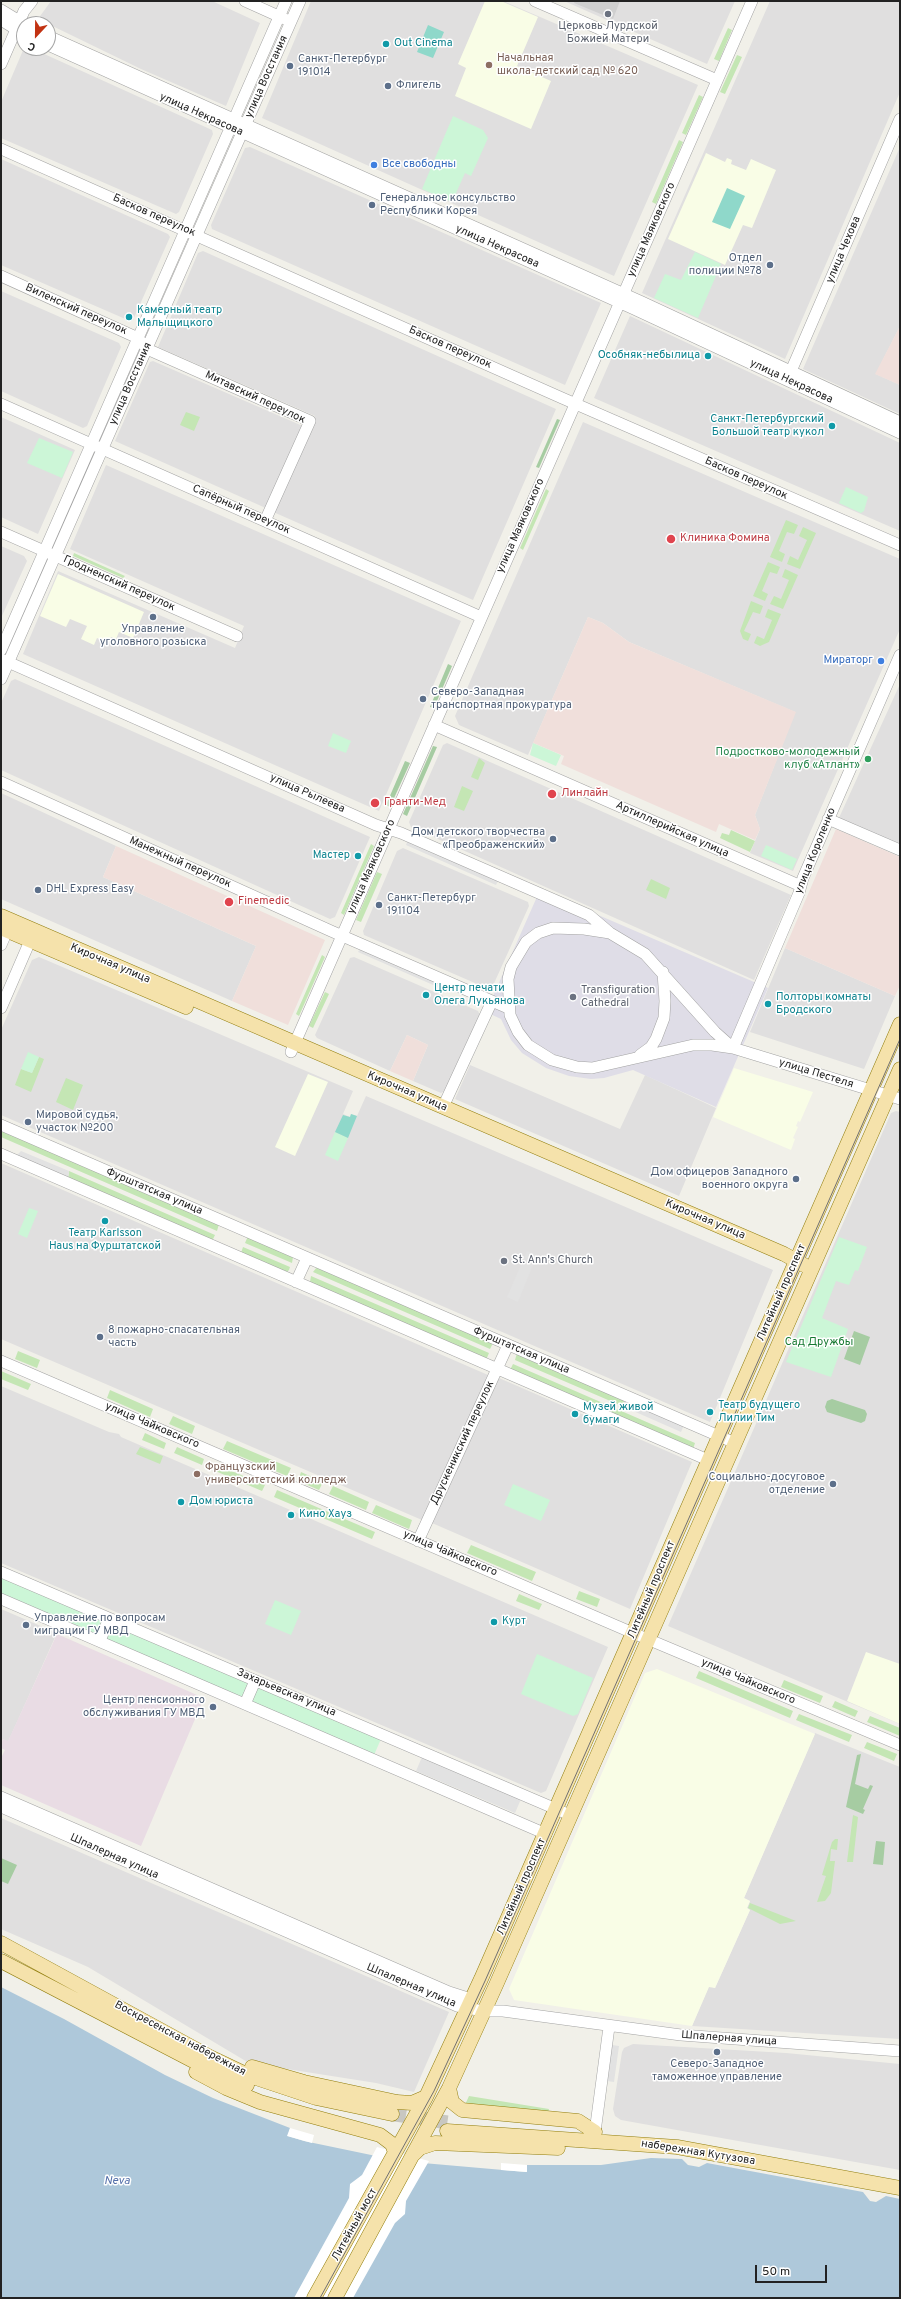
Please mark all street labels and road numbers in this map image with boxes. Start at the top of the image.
street label: улица Восстания [243,34,291,120]
street label: улица Некрасова [157,91,245,139]
street label: улица Маяковского [625,181,679,279]
street label: Басков переулок [110,192,198,240]
street label: улица Чехова [824,215,864,285]
street label: улица Некрасова [453,223,541,271]
street label: Виленский переулок [23,282,129,338]
street label: Басков переулок [406,324,494,372]
street label: улица Восстания [107,341,155,427]
street label: улица Некрасова [747,357,835,407]
street label: Митавский переулок [203,369,307,427]
street label: Басков переулок [702,455,790,503]
street label: улица Маяковского [494,477,548,575]
street label: Сапёрный переулок [190,482,292,538]
street label: Гродненский переулок [61,553,177,615]
street label: улица Рылеева [268,772,346,816]
street label: Артиллерийская улица [613,799,731,861]
street label: улица Короленко [793,806,839,896]
street label: улица Маяковского [345,818,399,916]
street label: Манежный переулок [127,835,233,891]
street label: Кирочная улица [68,941,152,987]
street label: улица Пестеля [777,1056,855,1092]
street label: Кирочная улица [365,1069,449,1115]
street label: Фурштатская улица [104,1166,204,1218]
street label: Кирочная улица [663,1197,747,1243]
street label: Литейный проспект [755,1242,809,1344]
street label: Фурштатская улица [471,1325,571,1377]
street label: Друскеникский переулок [428,1379,498,1507]
street label: улица Чайковского [103,1400,201,1452]
street label: улица Чайковского [401,1528,499,1580]
street label: Литейный проспект [625,1539,679,1641]
street label: улица Чайковского [699,1656,797,1708]
street label: Захарьевская улица [234,1666,338,1720]
street label: Шпалерная улица [68,1831,160,1883]
street label: Литейный проспект [495,1836,549,1938]
street label: Шпалерная улица [364,1961,458,2011]
street label: Воскресенская набережная [112,1999,248,2079]
street label: Шпалерная улица [681,2029,777,2049]
street label: набережная Кутузова [640,2137,756,2169]
street label: Литейный мост [330,2186,380,2264]

